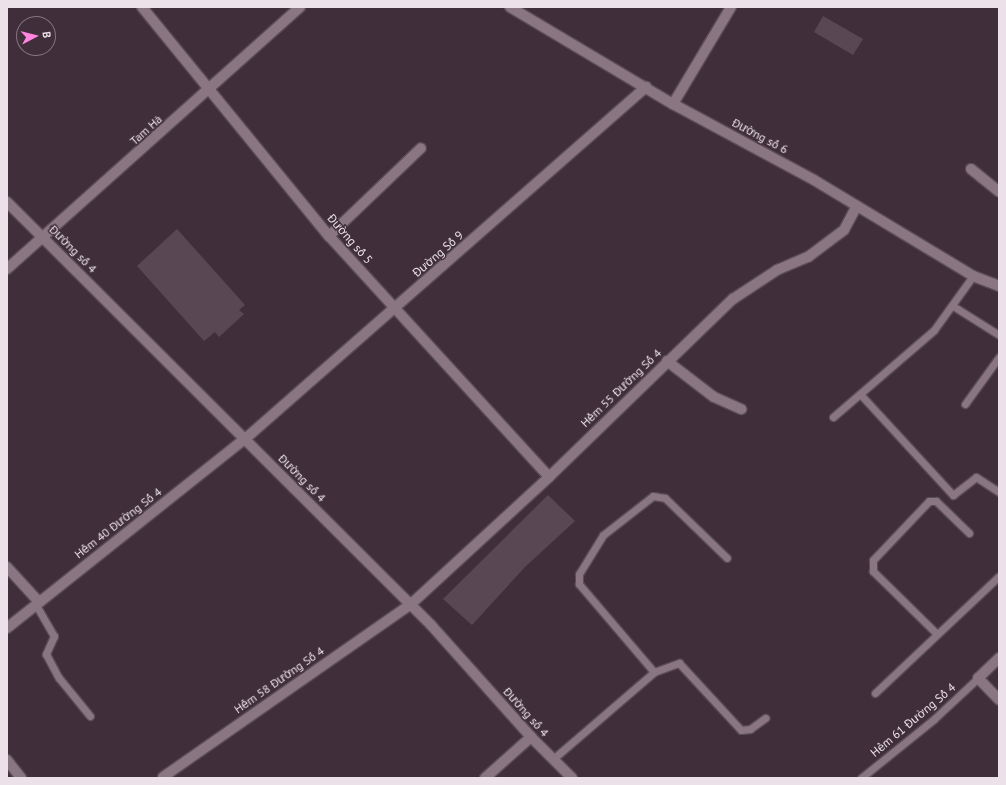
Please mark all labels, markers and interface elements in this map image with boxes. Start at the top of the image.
north arrow [16,16,56,56]
text: B [40,31,54,39]
street label: Tam Hà [127,112,165,148]
street label: Đường số 6 [730,115,790,157]
street label: Đường số 5 [324,211,376,267]
street label: Đường số 4 [46,222,100,276]
street label: Đường Số 9 [410,228,466,280]
street label: Hẻm 55 Đường Số 4 [578,346,664,430]
street label: Đường số 4 [275,451,329,505]
street label: Hẻm 40 Đường Số 4 [72,485,164,561]
street label: Hẻm 58 Đường Số 4 [231,644,327,716]
street label: Hẻm 61 Đường Số 4 [868,680,958,760]
street label: Đường số 4 [500,684,552,740]

